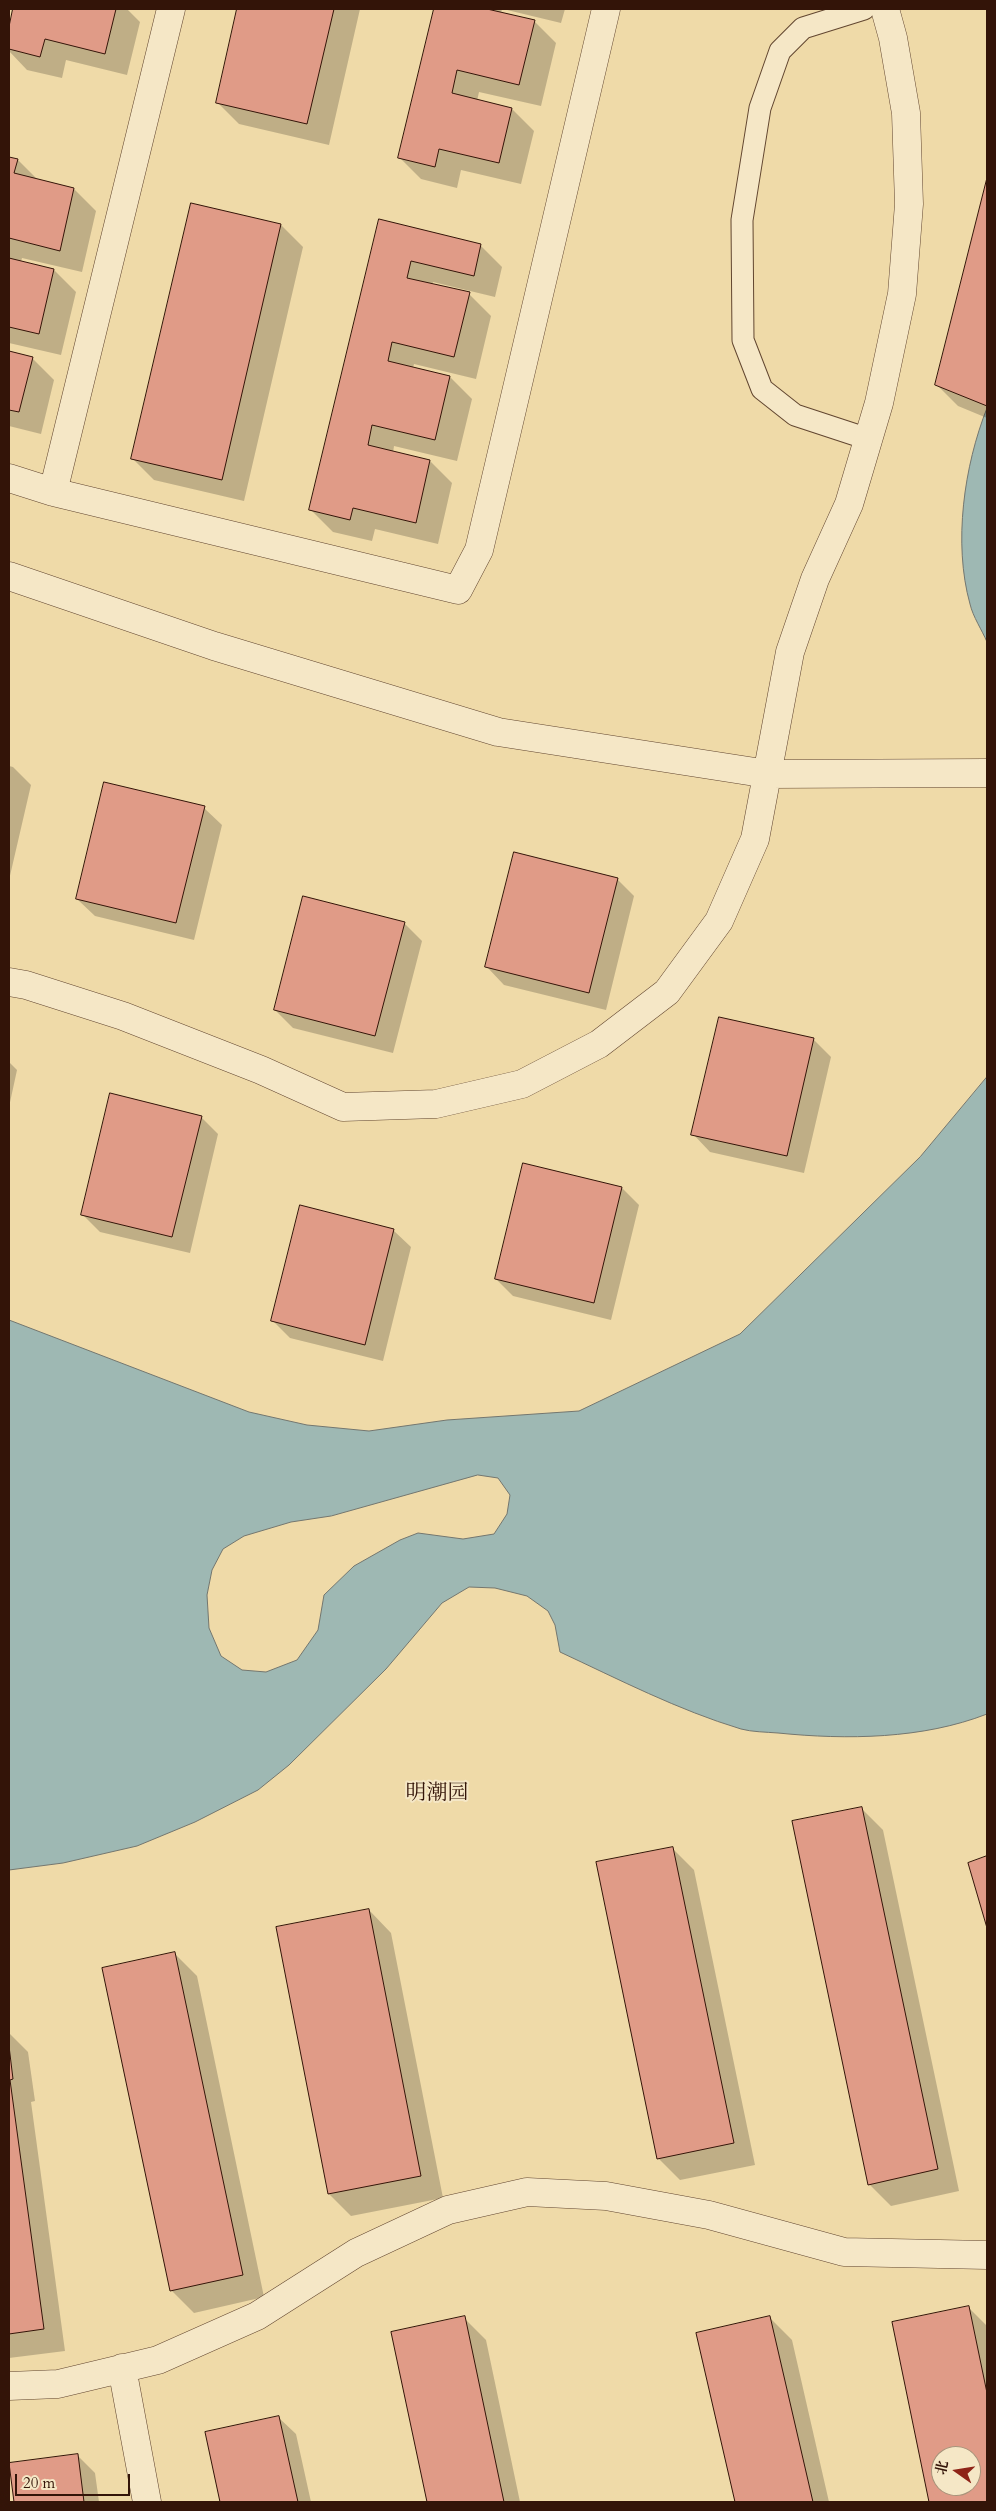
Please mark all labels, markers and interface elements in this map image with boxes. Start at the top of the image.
district label: 明潮园 [406,1781,468,1807]
north arrow [931,2446,981,2496]
text: 北 [931,2459,953,2477]
scale bar [18,2464,132,2496]
text: 20 m [23,2473,55,2493]

